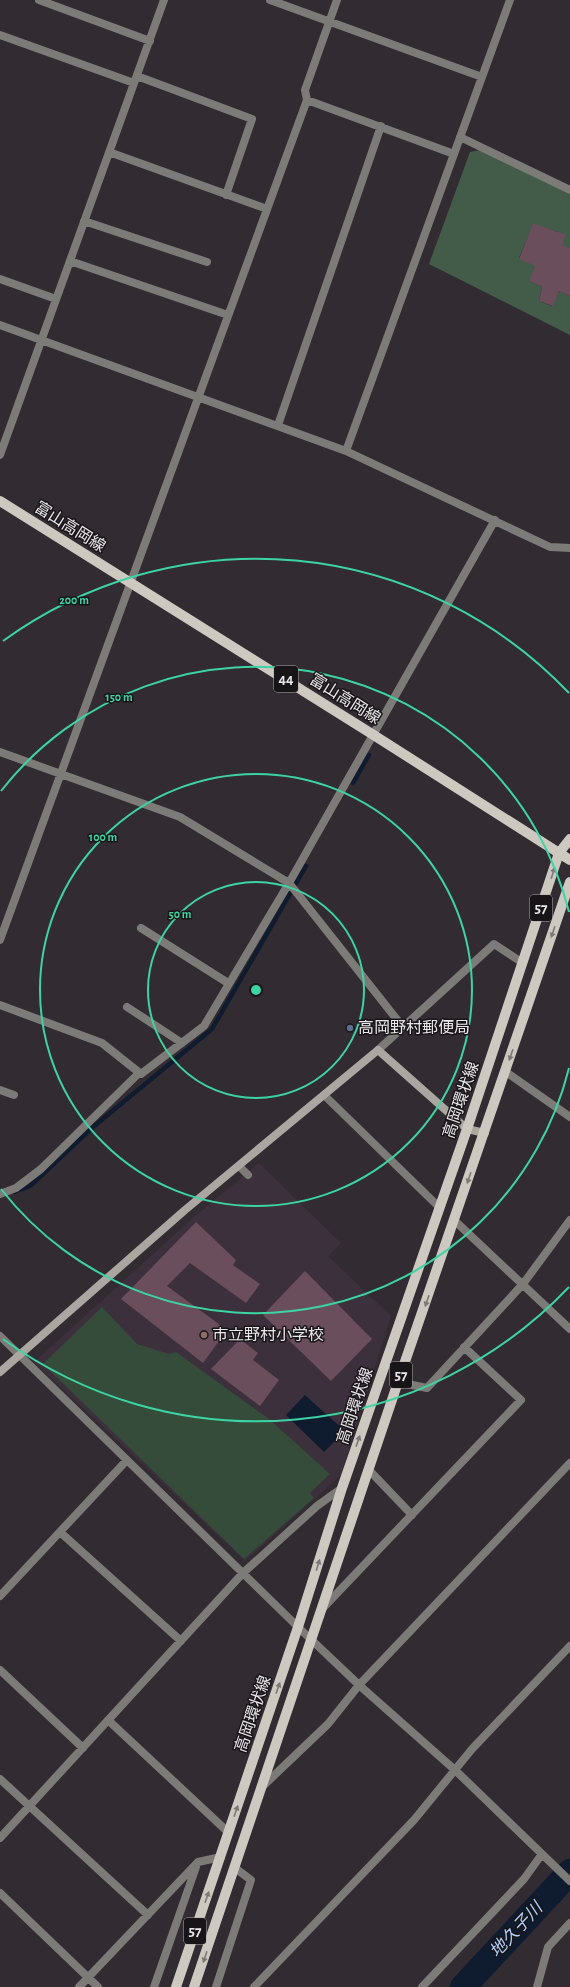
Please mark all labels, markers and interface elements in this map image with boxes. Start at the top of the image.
street label: 富山高岡線 [32,498,109,555]
text: 200 m [59,594,89,606]
road number: 44 [274,666,298,692]
street label: 富山高岡線 [307,670,384,727]
text: 150 m [105,691,133,703]
text: 100 m [89,831,117,843]
one-way arrow [550,866,556,878]
road number: 57 [530,895,552,921]
text: 50 m [169,908,192,920]
one-way arrow [550,927,556,939]
centre of rings [249,983,263,997]
place label: 高岡野村郵便局 [358,1019,470,1036]
marker: 高岡野村郵便局 [345,1023,355,1033]
one-way arrow [508,1050,514,1062]
street label: 高岡環状線 [439,1059,482,1140]
one-way arrow [466,1173,472,1185]
one-way arrow [423,1296,429,1308]
place label: 市立野村小学校 [212,1326,324,1343]
marker: 市立野村小学校 [199,1330,209,1340]
road number: 57 [390,1362,412,1388]
street label: 高岡環状線 [333,1365,376,1446]
one-way arrow [356,1435,362,1447]
one-way arrow [315,1558,321,1570]
street label: 高岡環状線 [231,1673,274,1754]
one-way arrow [275,1682,281,1694]
one-way arrow [234,1805,240,1817]
one-way arrow [204,1891,210,1903]
water label: 地久子川 [486,1897,547,1961]
road number: 57 [184,1918,206,1944]
one-way arrow [202,1951,208,1963]

